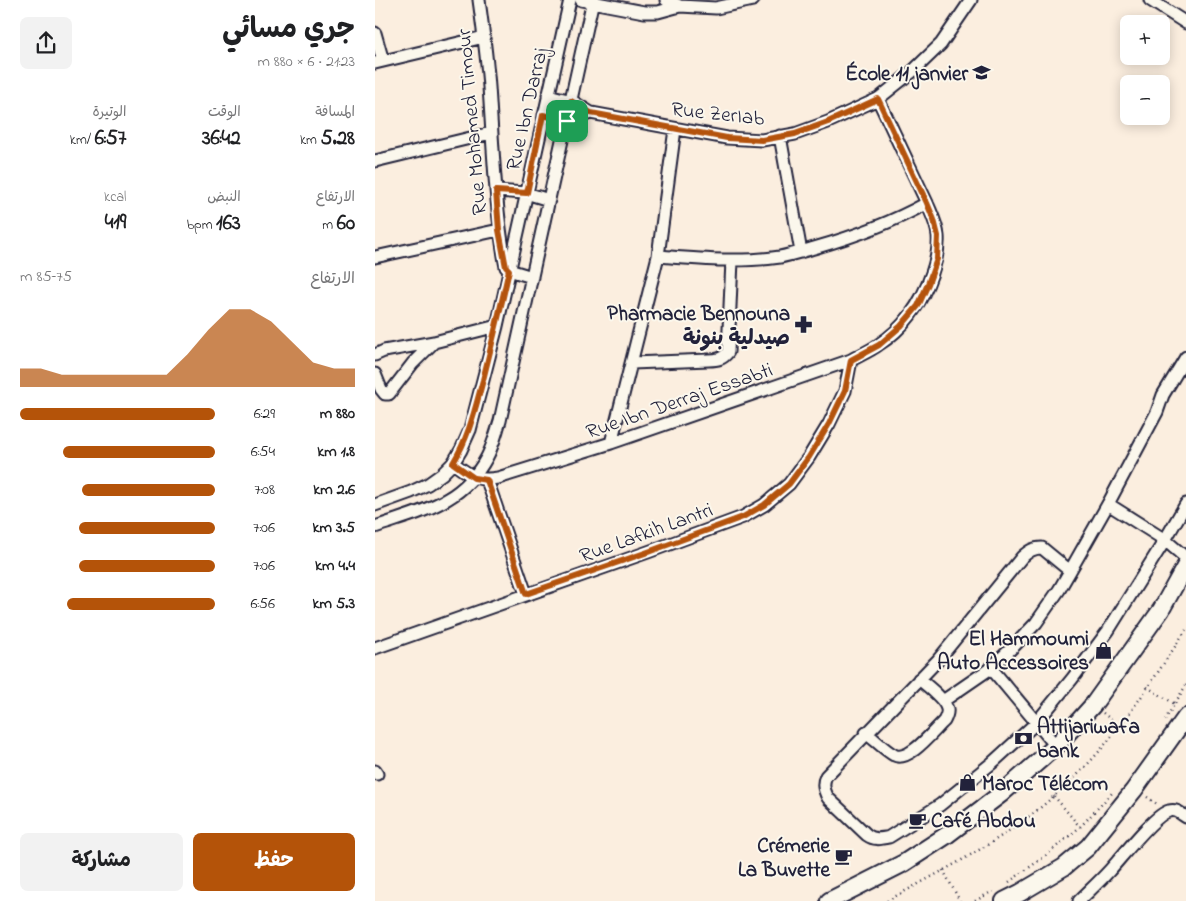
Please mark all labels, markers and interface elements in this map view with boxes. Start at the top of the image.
text: جري مسائي [222,10,355,51]
map controls [1120,15,1170,125]
button: + [1120,15,1170,65]
button: share [20,17,72,69]
street label: Rue Mohamed Timour [450,27,496,216]
street label: Rue Ibn Darraj [499,44,557,174]
text: 21:23 · 6 × 880 m [257,50,355,74]
place label: École 11 janvier [845,60,968,90]
school or university icon: École 11 janvier [972,63,992,83]
button: − [1120,75,1170,125]
street label: Rue ZerIab [670,95,766,135]
pin [546,100,588,142]
text: الوتيرة [93,102,126,123]
text: الوقت [208,102,241,123]
text: المسافة [315,102,355,123]
icon: arrive [553,107,581,135]
text: 6:57 [95,124,126,154]
text: 36:42 [202,124,241,154]
text: 5.28 [320,124,355,154]
text: /km [70,130,95,151]
text: km [300,130,320,151]
text: kcal [104,187,126,208]
text: النبض [207,187,241,208]
text: الارتفاع [316,187,355,208]
text: 419 [105,208,126,238]
text: 163 [216,209,241,239]
text: 60 [337,209,355,239]
text: bpm [187,215,216,236]
text: m [322,215,337,236]
text: 75–85 m [20,265,72,289]
text: الارتفاع [310,267,355,291]
place label: Pharmacie Bennouna صيدلية بنونة [607,300,790,354]
pharmacy icon: Pharmacie Bennouna صيدلية بنونة [794,315,814,335]
street label: Rue Ibn Derraj Essabti [582,356,777,448]
text: 6:29 [254,402,275,426]
text: 880 m [320,402,355,426]
text: 6:54 [251,440,275,464]
text: 1.8 km [317,440,355,464]
text: 7:08 [254,478,275,502]
text: 2.6 km [313,478,355,502]
street label: Rue Lafkih Lantri [576,496,718,572]
text: 7:06 [253,516,275,540]
text: 3.5 km [313,516,355,540]
text: 7:06 [253,554,275,578]
text: 4.4 km [315,554,355,578]
text: 6:56 [250,592,275,616]
text: 5.3 km [313,592,355,616]
place label: El Hammoumi Auto Accessoires [937,625,1089,679]
shop icon: El Hammoumi Auto Accessoires [1093,640,1113,660]
place label: Attijariwafa bank [1037,713,1140,767]
bank icon: Attijariwafa bank [1013,728,1033,748]
place label: Maroc Télécom [982,770,1108,800]
shop icon: Maroc Télécom [958,773,978,793]
place label: Café Abdou [931,807,1036,837]
cafe icon: Café Abdou [907,810,927,830]
place label: Crémerie La Buvette [738,832,831,886]
button: مشاركة [20,833,183,891]
button: حفظ [193,833,355,891]
cafe icon: Crémerie La Buvette [834,847,854,867]

